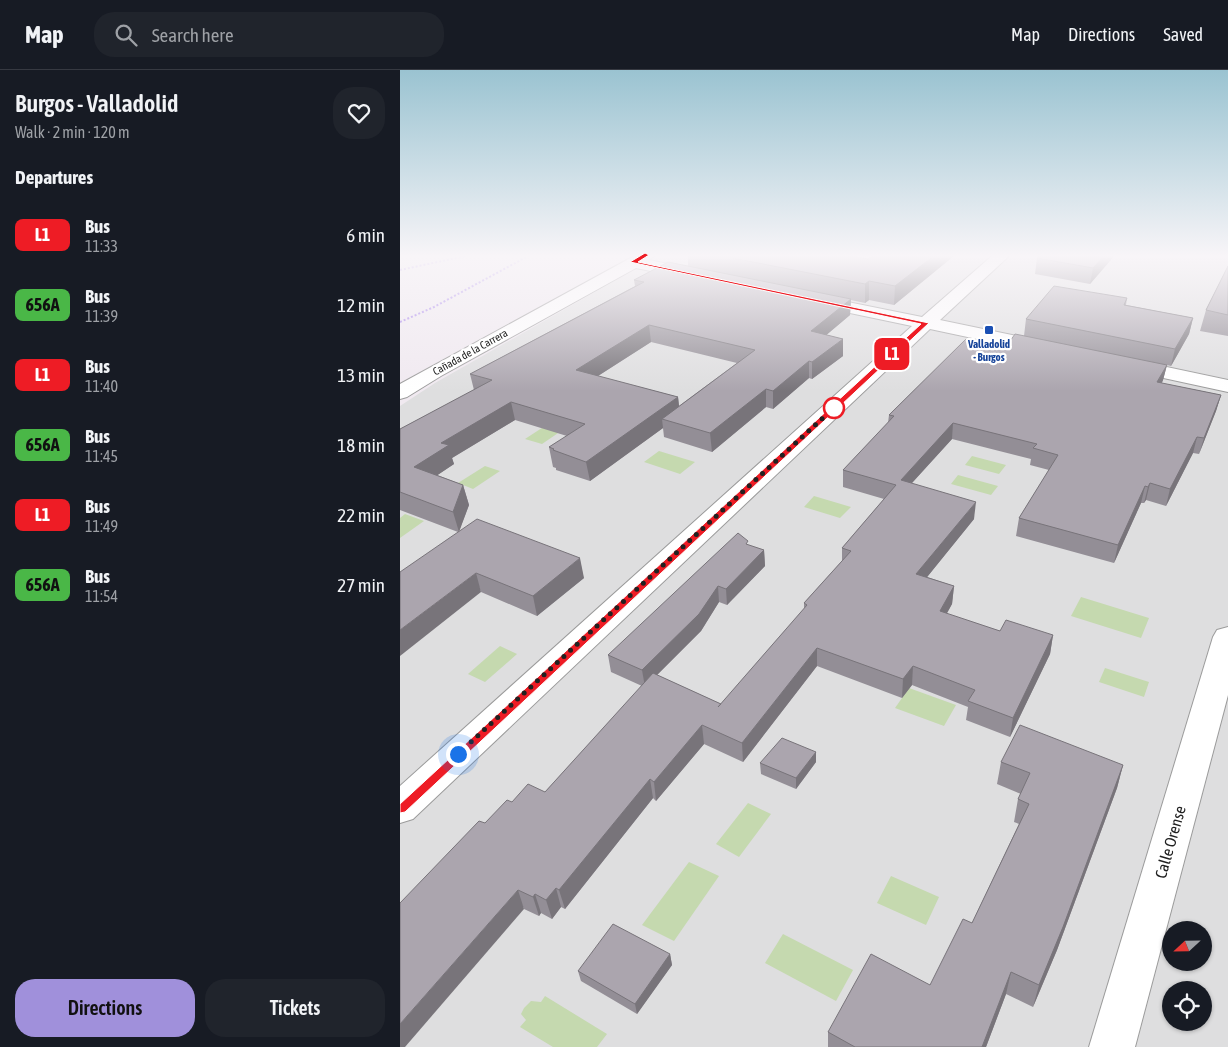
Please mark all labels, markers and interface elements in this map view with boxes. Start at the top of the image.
search box [94,12,444,57]
text: Map [25,21,64,48]
icon: search [112,21,140,49]
text: Search here [152,24,234,46]
text: Map [1011,24,1040,45]
text: Directions [1068,24,1135,45]
text: Saved [1163,24,1203,45]
button: heart [333,87,385,139]
text: Burgos - Valladolid [15,90,179,117]
text: Walk · 2 min · 120 m [15,123,129,141]
text: Departures [15,166,93,188]
text: Bus [85,215,110,237]
text: L1 [35,224,50,245]
text: 6 min [346,224,385,246]
text: 11:33 [85,237,118,255]
text: Bus [85,285,110,307]
text: 656A [25,294,60,315]
text: 12 min [337,294,385,316]
text: 11:39 [85,307,118,325]
marker: Valladolid - Burgos [983,324,995,336]
street label: Cañada de la Carrera [431,327,509,377]
line badge: L1 [870,338,914,370]
place label: Valladolid - Burgos [967,338,1010,363]
text: L1 [884,343,900,364]
text: Bus [85,355,110,377]
text: L1 [35,364,50,385]
text: 13 min [337,364,385,386]
text: 11:40 [85,377,118,395]
unlabelled marker [823,397,845,419]
text: Bus [85,425,110,447]
text: 656A [25,434,60,455]
text: 18 min [337,434,385,456]
text: 11:45 [85,447,118,465]
text: Bus [85,495,110,517]
text: L1 [35,504,50,525]
text: 22 min [337,504,385,526]
text: 11:49 [85,517,118,535]
text: Bus [85,565,110,587]
text: 656A [25,574,60,595]
text: 27 min [337,574,385,596]
text: 11:54 [85,587,118,605]
your location [446,742,471,767]
street label: Calle Orense [1151,804,1189,880]
north arrow [1162,921,1212,971]
map controls [1162,921,1212,1031]
button: Directions [15,979,195,1037]
button: Tickets [205,979,385,1037]
button: locate [1162,981,1212,1031]

